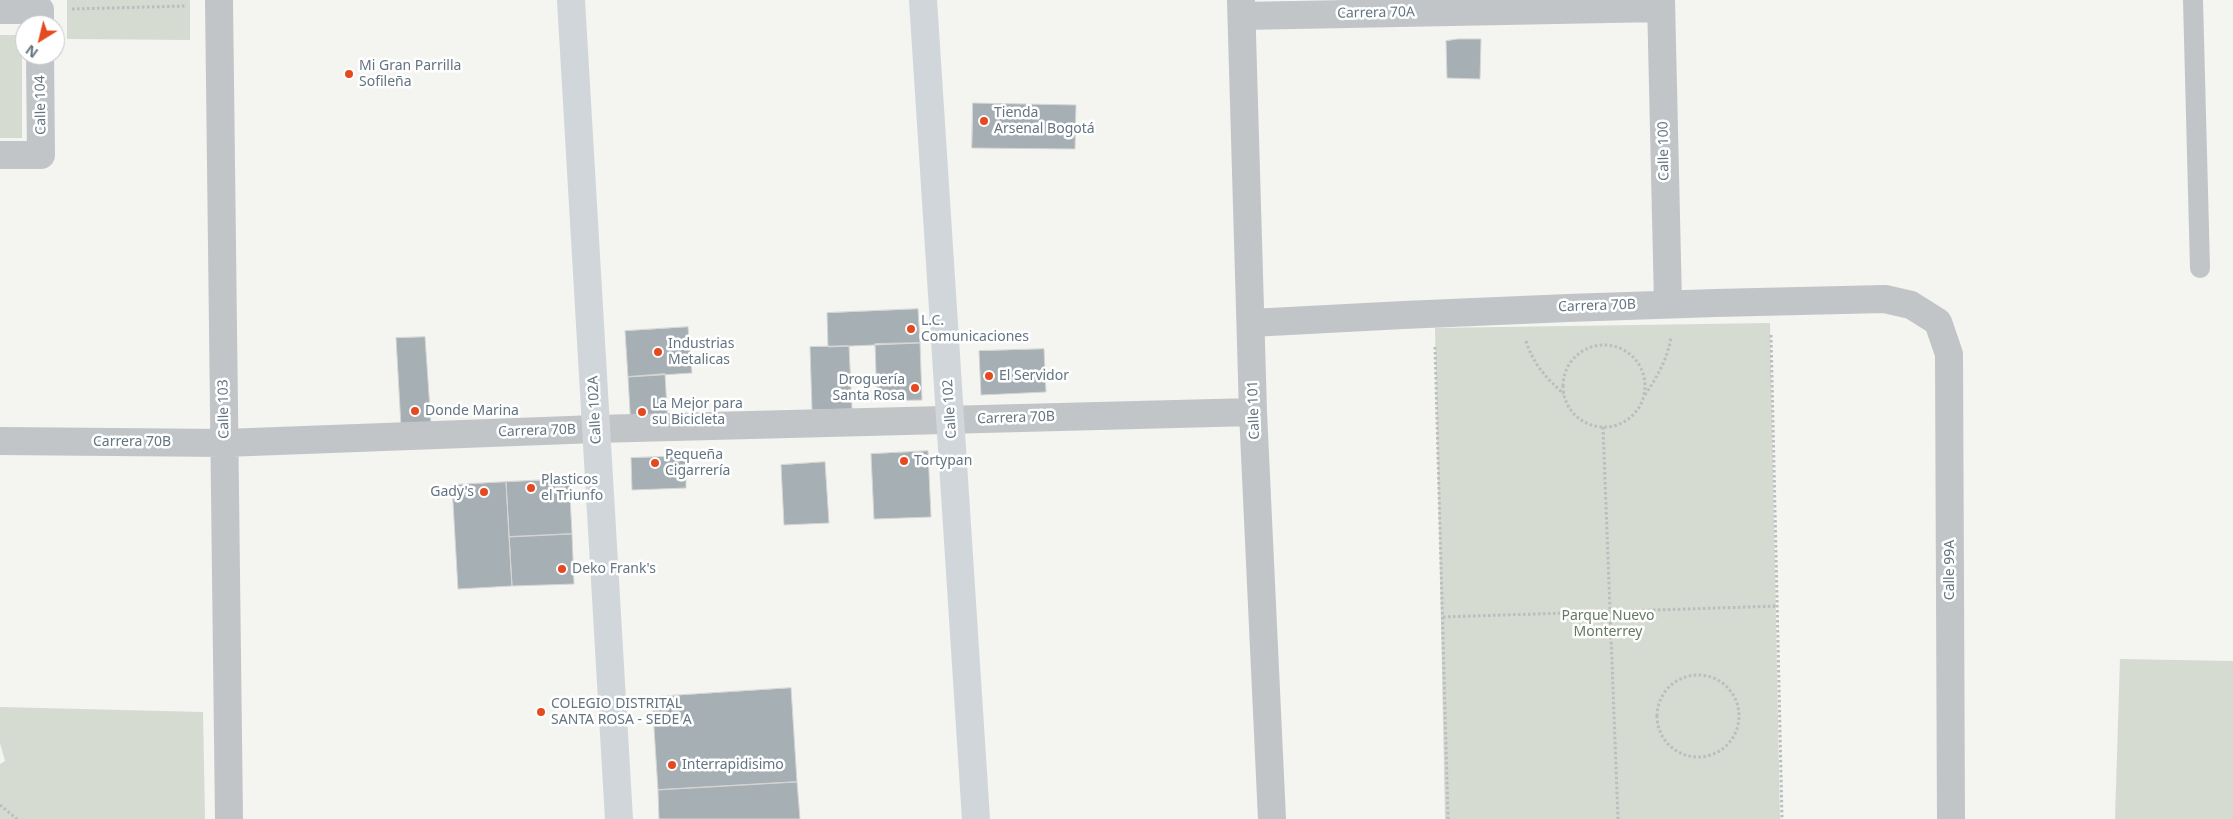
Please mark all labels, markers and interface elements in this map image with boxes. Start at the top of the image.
street label: Carrera 70A [1337,4,1415,22]
north arrow [15,15,65,65]
text: N [21,41,42,63]
place label: Mi Gran Parrilla Sofileña [359,58,461,90]
marker: Mi Gran Parrilla Sofileña [343,68,355,80]
street label: Calle 104 [32,75,50,135]
place label: Tienda Arsenal Bogotá [994,105,1095,138]
marker: Tienda Arsenal Bogotá [978,115,990,127]
street label: Calle 100 [1655,121,1673,181]
street label: Carrera 70B [1558,296,1636,316]
place label: L.C. Comunicaciones [921,313,1029,346]
marker: L.C. Comunicaciones [905,323,917,335]
place label: Industrias Metalicas [668,336,734,368]
marker: Industrias Metalicas [652,346,664,358]
place label: El Servidor [999,368,1069,384]
marker: El Servidor [983,370,995,382]
place label: Droguería Santa Rosa [833,372,905,404]
street label: Calle 102A [585,375,605,445]
street label: Calle 103 [215,379,233,439]
street label: Calle 102 [940,379,960,439]
street label: Calle 101 [1245,380,1263,440]
marker: Droguería Santa Rosa [909,382,921,394]
place label: La Mejor para su Bicicleta [652,396,743,428]
place label: Donde Marina [425,403,519,419]
marker: Donde Marina [409,405,421,417]
marker: La Mejor para su Bicicleta [636,406,648,418]
street label: Carrera 70B [977,408,1055,428]
street label: Carrera 70B [498,421,576,441]
street label: Carrera 70B [93,434,171,450]
place label: Pequeña Cigarrería [665,447,730,480]
place label: Tortypan [914,453,972,469]
marker: Tortypan [898,455,910,467]
marker: Pequeña Cigarrería [649,457,661,469]
place label: Plasticos el Triunfo [541,472,603,504]
marker: Plasticos el Triunfo [525,482,537,494]
place label: Gady's [430,484,474,500]
marker: Gady's [478,486,490,498]
street label: Calle 99A [1942,540,1958,600]
place label: Deko Frank's [572,561,656,577]
marker: Deko Frank's [556,563,568,575]
park label: Parque Nuevo Monterrey [1561,608,1655,640]
place label: COLEGIO DISTRITAL SANTA ROSA - SEDE A [551,696,692,729]
marker: COLEGIO DISTRITAL SANTA ROSA - SEDE A [535,706,547,718]
place label: Interrapidisimo [682,757,784,773]
marker: Interrapidisimo [666,759,678,771]

